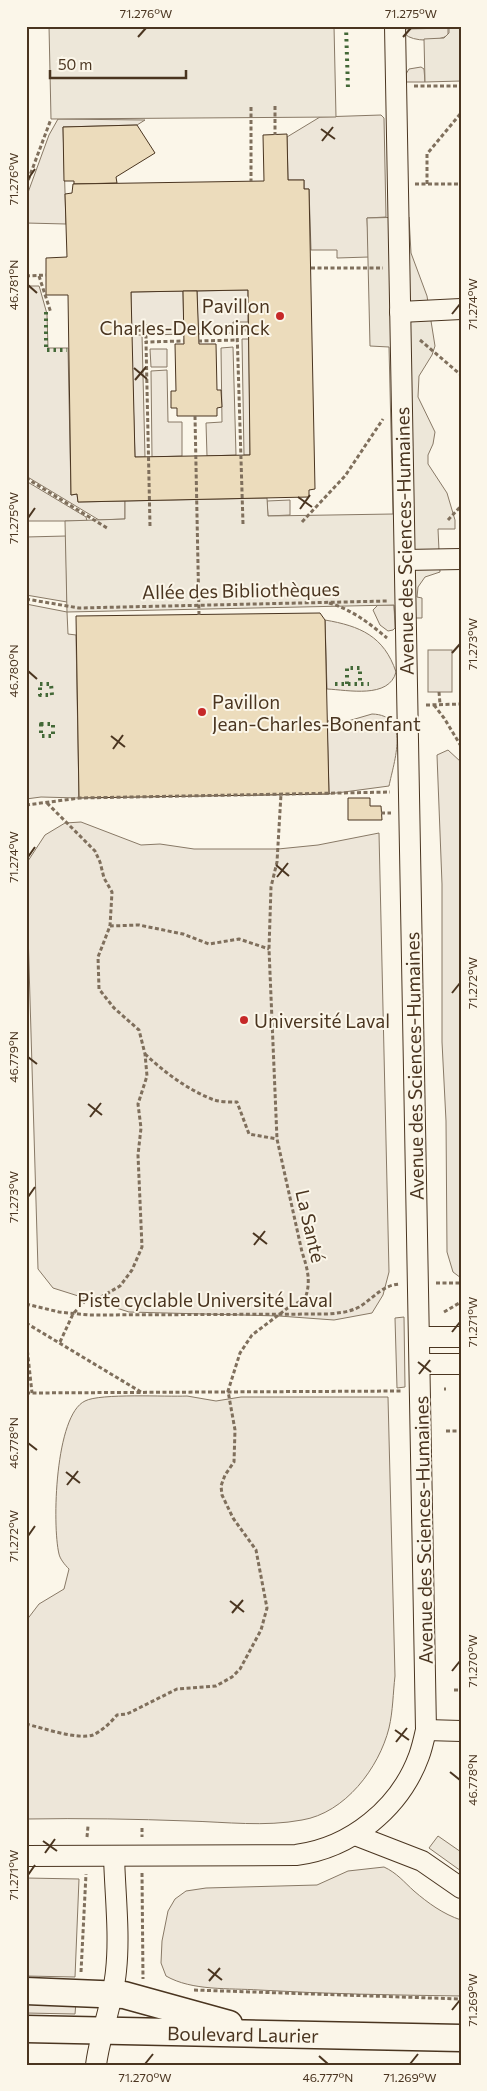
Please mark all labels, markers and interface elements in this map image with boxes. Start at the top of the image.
text: 71.276°W [120,6,172,20]
text: 71.275°W [385,6,437,20]
scale bar [50,48,186,80]
text: 50 m [58,55,92,73]
text: 71.276°W [6,153,20,205]
text: 46.781°N [6,260,20,310]
text: 71.274°W [465,278,479,330]
place label: Pavillon Charles-De Koninck [100,294,270,339]
marker: Pavillon Charles-De Koninck [274,310,286,322]
street label: Avenue des Sciences-Humaines [390,407,418,675]
text: 71.275°W [6,492,20,544]
street label: Allée des Bibliothèques [142,577,340,603]
text: 71.273°W [465,618,479,670]
text: 46.780°N [6,644,20,698]
place label: Pavillon Jean-Charles-Bonenfant [212,690,421,735]
marker: Pavillon Jean-Charles-Bonenfant [196,706,208,718]
text: 71.274°W [6,831,20,883]
street label: Avenue des Sciences-Humaines [400,932,428,1200]
text: 71.272°W [465,957,479,1009]
place label: Université Laval [254,1009,390,1032]
marker: Université Laval [238,1014,250,1026]
text: 46.779°N [6,1031,20,1083]
text: 71.273°W [6,1171,20,1223]
street label: La Santé [291,1187,331,1265]
street label: Piste cyclable Université Laval [77,1288,333,1311]
text: 71.271°W [465,1297,479,1347]
street label: Avenue des Sciences-Humaines [409,1396,437,1664]
text: 46.778°N [6,1417,20,1469]
text: 71.272°W [6,1510,20,1562]
text: 71.270°W [465,1635,479,1687]
text: 46.778°N [465,1754,479,1806]
text: 71.271°W [6,1850,20,1900]
text: 71.269°W [465,1973,479,2027]
street label: Boulevard Laurier [167,2021,319,2047]
text: 71.270°W [119,2070,171,2084]
text: 46.777°N [303,2070,353,2084]
text: 71.269°W [383,2070,437,2084]

